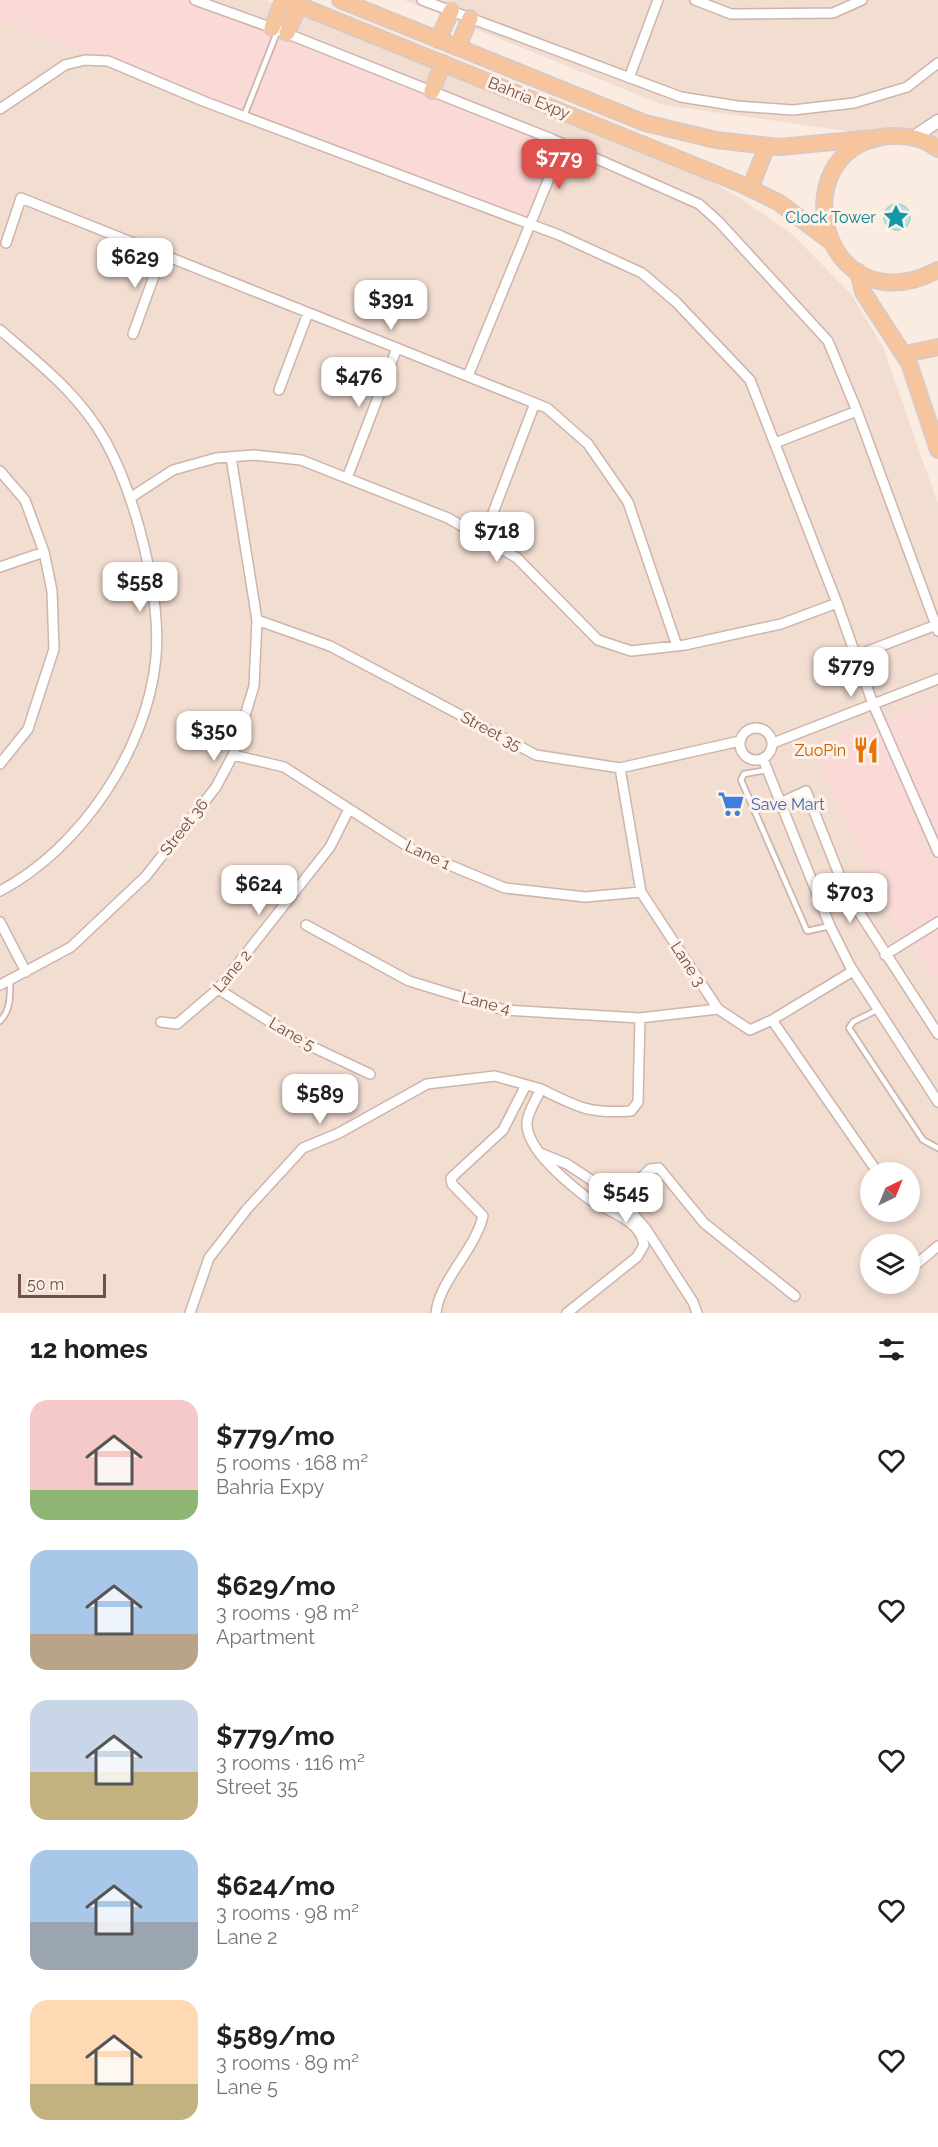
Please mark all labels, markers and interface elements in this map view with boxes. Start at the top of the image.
street label: Bahria Expy [485,73,573,123]
pin: $779 [523,139,595,190]
text: $779 [535,146,583,170]
place icon: Clock Tower [881,202,911,232]
place label: Clock Tower [785,208,876,227]
pin: $629 [99,238,171,289]
text: $629 [111,245,159,269]
pin: $391 [355,280,427,331]
text: $391 [368,287,414,311]
pin: $476 [323,357,395,408]
text: $476 [335,364,383,388]
pin: $718 [461,512,533,563]
text: $718 [474,519,520,543]
pin: $558 [104,562,176,613]
text: $558 [117,569,163,593]
pin: $779 [815,647,887,698]
text: $779 [827,654,875,678]
street label: Street 35 [458,707,525,755]
pin: $350 [178,711,250,762]
text: $350 [190,718,238,742]
restaurant icon: ZuoPin [851,735,881,765]
place label: ZuoPin [794,741,846,760]
supermarket icon: Save Mart [716,789,746,819]
street label: Street 36 [156,795,212,859]
place label: Save Mart [751,795,825,814]
street label: Lane 1 [402,836,454,874]
pin: $624 [223,865,295,916]
text: $624 [235,872,283,896]
pin: $703 [814,873,886,924]
text: $703 [826,880,874,904]
street label: Lane 3 [667,938,709,990]
street label: Lane 2 [209,946,255,996]
street label: Lane 4 [460,988,513,1018]
street label: Lane 5 [266,1013,318,1055]
pin: $589 [284,1074,356,1125]
text: $589 [296,1081,344,1105]
north arrow [860,1162,920,1222]
map controls [860,1162,920,1294]
pin: $545 [590,1173,662,1224]
text: $545 [603,1180,649,1204]
button: layers [860,1234,920,1294]
scale bar [18,1271,106,1298]
text: 50 m [27,1275,64,1294]
icon: filters [875,1333,908,1366]
text: 12 homes [30,1334,148,1364]
text: $779/mo [216,1421,334,1451]
icon: home [78,1424,150,1496]
icon: heart [875,1444,908,1477]
text: 5 rooms · 168 m² [216,1451,368,1475]
text: Bahria Expy [216,1475,324,1499]
text: $629/mo [216,1571,336,1601]
icon: home [78,1574,150,1646]
icon: heart [875,1594,908,1627]
text: 3 rooms · 98 m² [216,1601,359,1625]
text: Apartment [216,1625,315,1649]
text: $779/mo [216,1721,334,1751]
icon: home [78,1724,150,1796]
icon: heart [875,1744,908,1777]
text: 3 rooms · 116 m² [216,1751,365,1775]
text: Street 35 [216,1775,298,1799]
text: $624/mo [216,1871,335,1901]
icon: home [78,1874,150,1946]
icon: heart [875,1894,908,1927]
text: 3 rooms · 98 m² [216,1901,359,1925]
text: Lane 2 [216,1925,277,1949]
text: $589/mo [216,2021,335,2051]
icon: home [78,2024,150,2096]
icon: heart [875,2044,908,2077]
text: 3 rooms · 89 m² [216,2051,359,2075]
text: Lane 5 [216,2075,278,2099]

